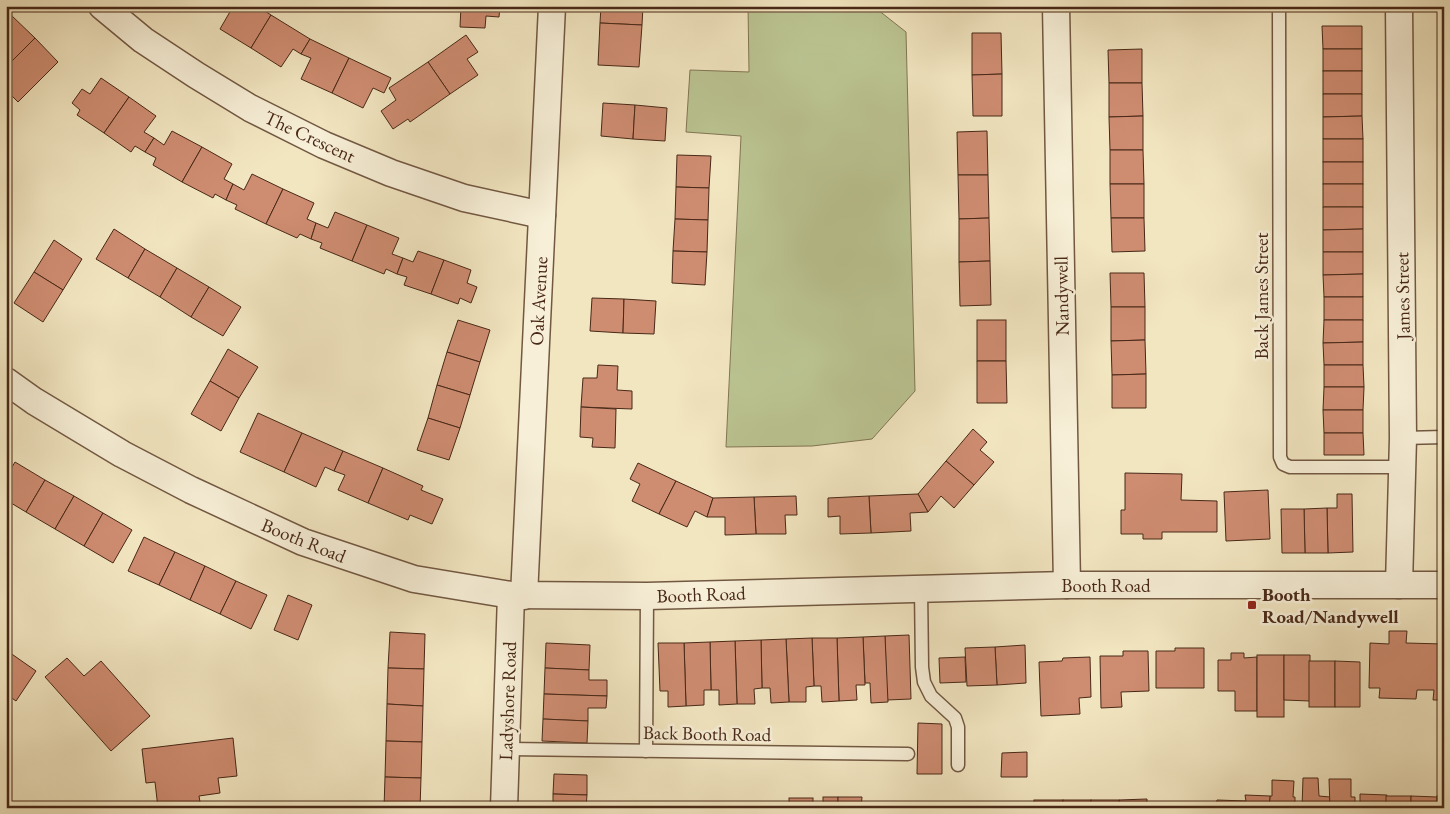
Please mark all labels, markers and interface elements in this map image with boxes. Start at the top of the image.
street label: The Crescent [260,104,359,168]
street label: Back James Street [1249,232,1274,360]
street label: James Street [1389,252,1416,342]
street label: Oak Avenue [524,256,553,346]
street label: Nandywell [1048,256,1075,336]
street label: Booth Road [258,512,350,569]
street label: Booth Road [1061,573,1151,598]
street label: Booth Road [656,580,746,609]
place label: Booth Road/Nandywell [1262,582,1399,629]
marker: Booth Road/Nandywell [1246,599,1258,611]
street label: Ladyshore Road [493,641,522,761]
street label: Back Booth Road [643,720,772,747]

